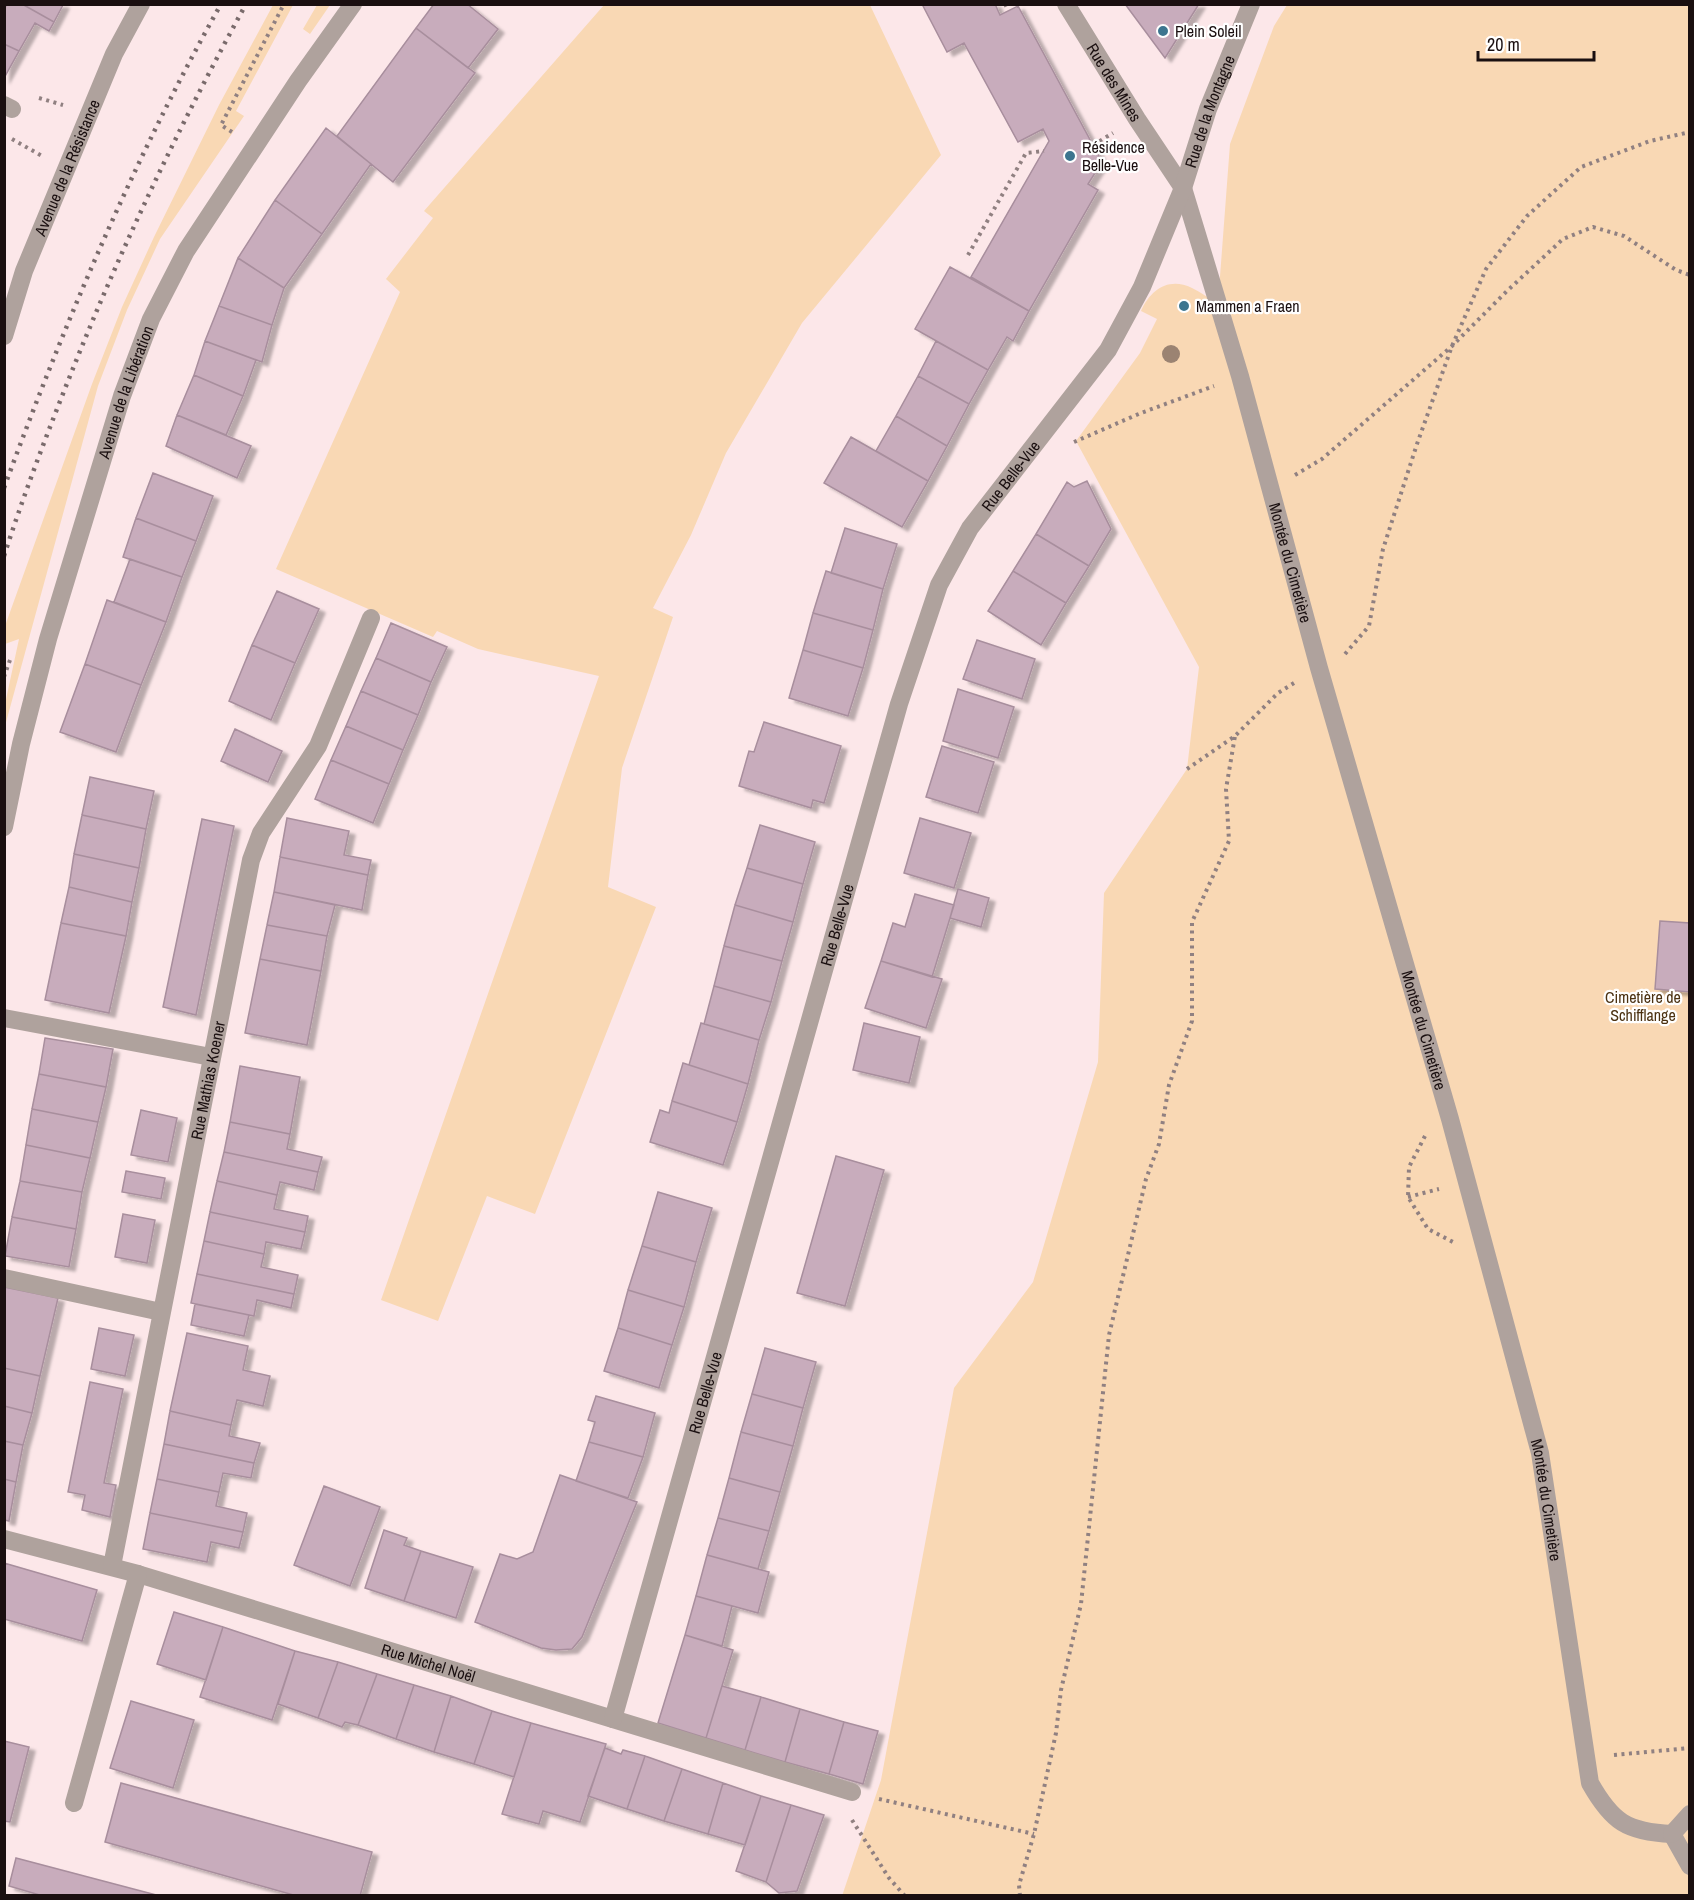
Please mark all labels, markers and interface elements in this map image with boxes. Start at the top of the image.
place label: Plein Soleil [1175,20,1241,42]
marker: Plein Soleil [1156,24,1170,38]
scale bar [1478,24,1594,62]
text: 20 m [1487,32,1520,57]
street label: Rue des Mines [1082,39,1147,126]
street label: Rue de la Montagne [1179,52,1240,170]
street label: Avenue de la Résistance [28,96,105,240]
place label: Résidence Belle-Vue [1082,136,1145,176]
marker: Résidence Belle-Vue [1063,149,1077,163]
place label: Mammen a Fraen [1196,295,1300,317]
marker: Mammen a Fraen [1177,299,1191,313]
street label: Avenue de la Libération [92,322,159,462]
street label: Rue Belle-Vue [976,436,1045,516]
street label: Montée du Cimetière [1264,500,1317,625]
street label: Rue Belle-Vue [815,881,859,968]
street label: Montée du Cimetière [1396,968,1452,1092]
park label: Cimetière de Schifflange [1605,986,1681,1026]
street label: Rue Mathias Koener [185,1019,230,1142]
street label: Rue Belle-Vue [683,1349,727,1436]
street label: Montée du Cimetière [1526,1436,1567,1563]
street label: Rue Michel Noël [379,1638,478,1687]

